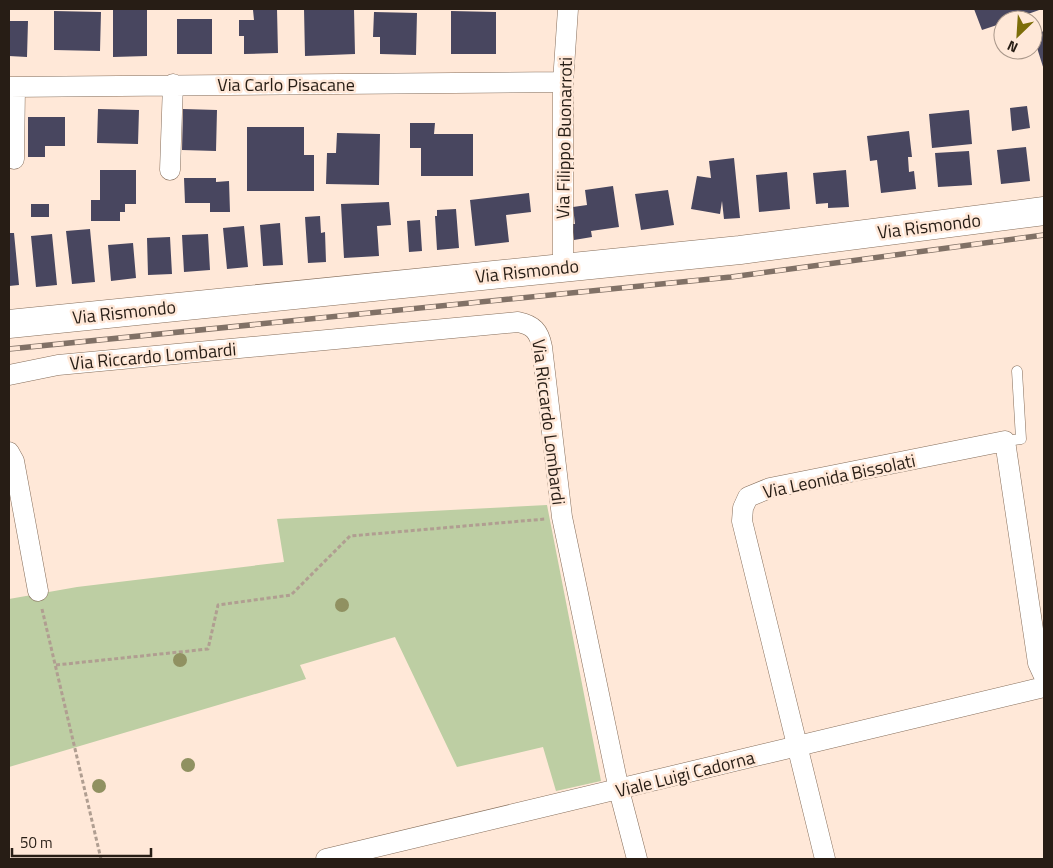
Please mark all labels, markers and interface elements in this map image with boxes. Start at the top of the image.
north arrow [993,10,1043,60]
text: N [1003,36,1021,59]
street label: Via Filippo Buonarroti [549,57,579,219]
street label: Via Carlo Pisacane [217,71,355,98]
street label: Via Rismondo [876,206,982,246]
street label: Via Rismondo [474,252,580,290]
street label: Via Rismondo [71,293,177,331]
street label: Via Riccardo Lombardi [69,335,237,377]
street label: Via Riccardo Lombardi [525,337,573,507]
street label: Via Leonida Bissolati [760,447,918,505]
street label: Viale Luigi Cadorna [613,744,757,804]
scale bar [12,826,151,858]
text: 50 m [20,831,53,854]

